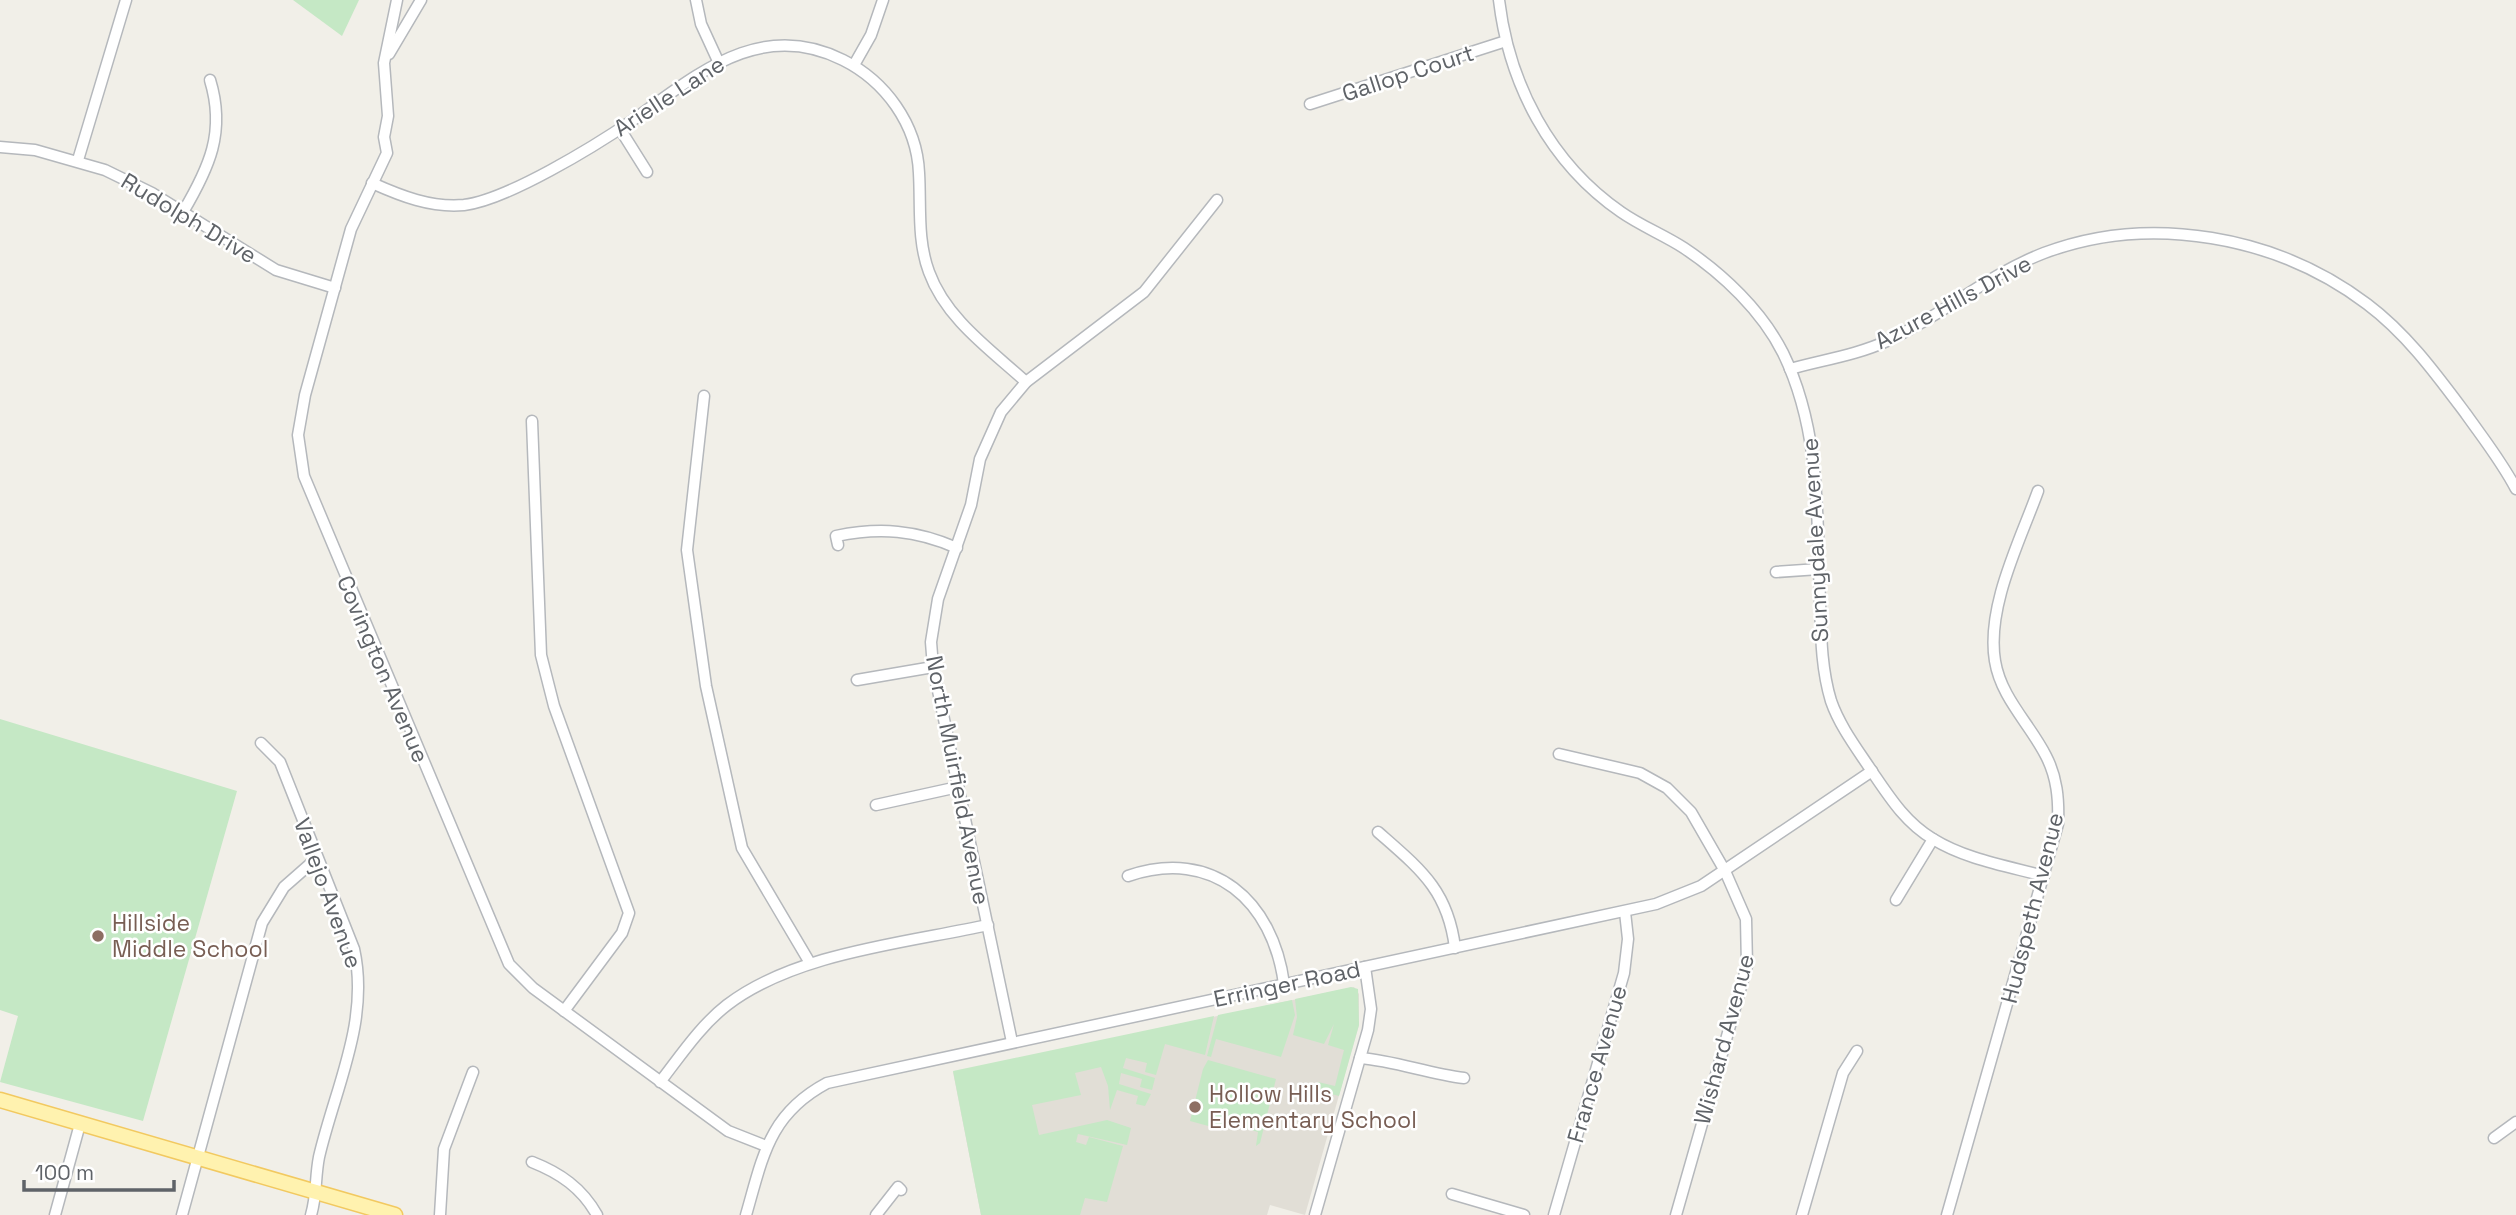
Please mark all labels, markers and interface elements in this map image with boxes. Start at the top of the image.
street label: Gallop Court [1338,38,1478,108]
street label: Arielle Lane [608,49,730,143]
street label: Rudolph Drive [116,166,262,270]
street label: Azure Hills Drive [1869,248,2037,356]
street label: Sunnydale Avenue [1795,437,1835,643]
street label: Covington Avenue [330,571,436,767]
street label: North Muirfield Avenue [919,653,997,907]
street label: Hudspeth Avenue [1994,809,2070,1007]
street label: Vallejo Avenue [287,814,369,972]
place label: Hillside Middle School [112,908,268,964]
marker: Hillside Middle School [90,928,106,944]
street label: Wishard Avenue [1687,951,1761,1127]
street label: Erringer Road [1211,954,1363,1014]
street label: France Avenue [1560,982,1634,1146]
place label: Hollow Hills Elementary School [1209,1079,1417,1135]
marker: Hollow Hills Elementary School [1187,1099,1203,1115]
scale bar [24,1148,175,1192]
text: 100 m [35,1159,94,1186]

